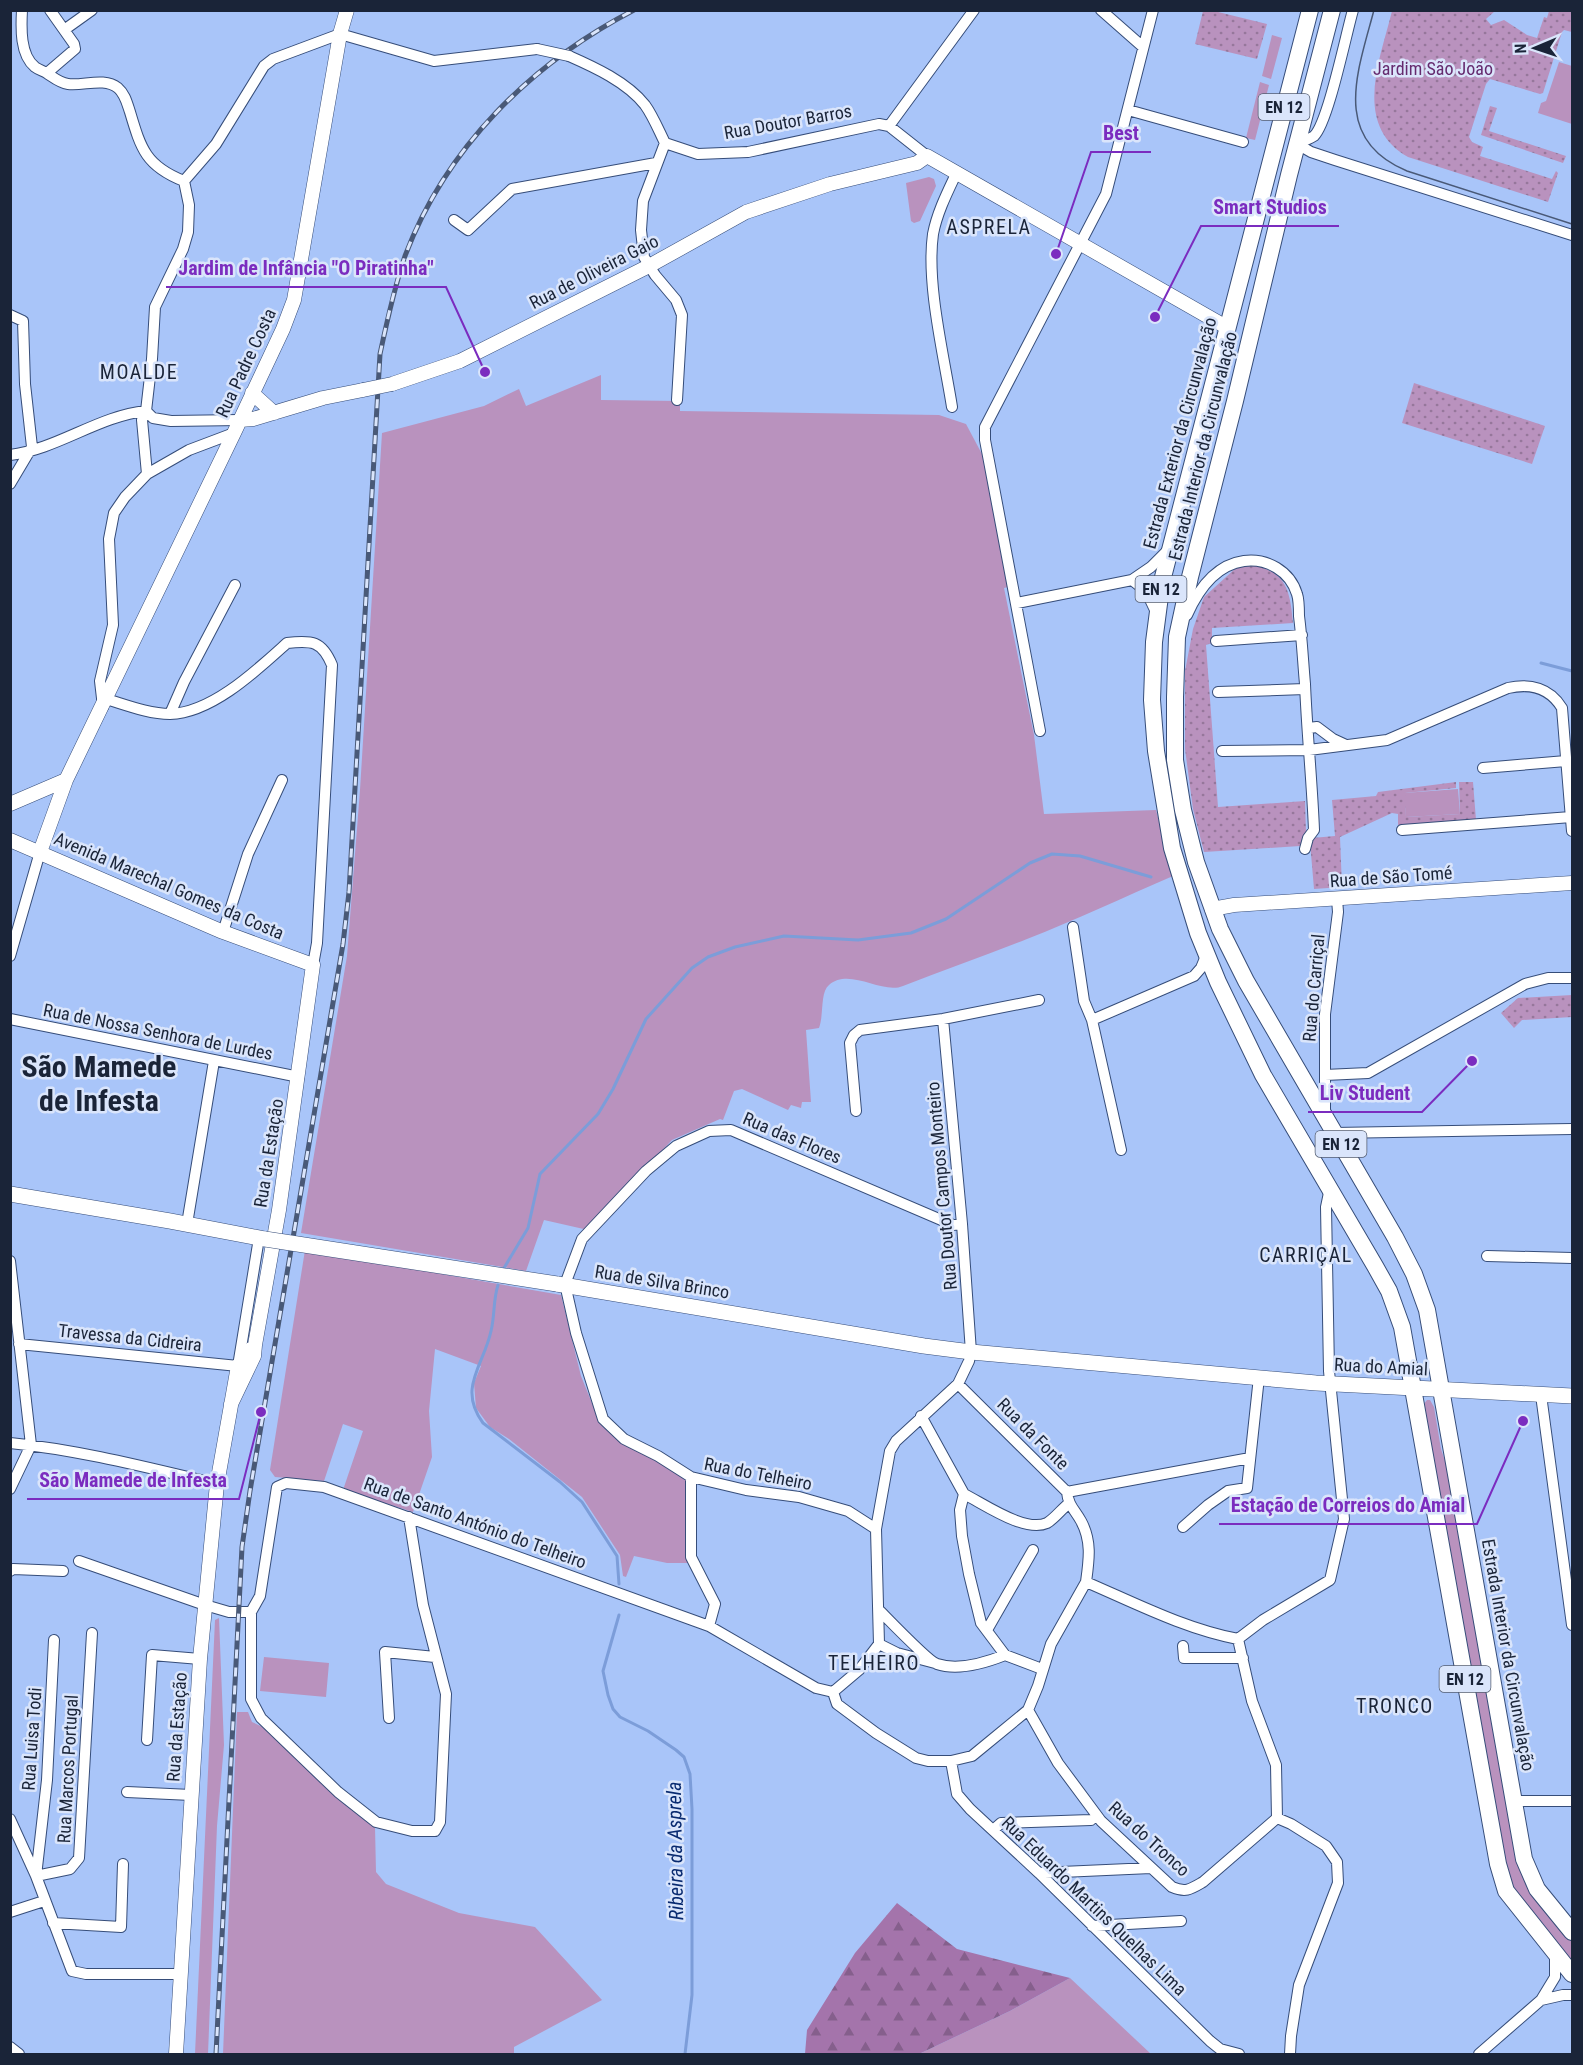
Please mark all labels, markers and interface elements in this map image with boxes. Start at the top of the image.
north arrow [1505,18,1565,78]
text: N [1511,43,1530,54]
park label: Jardim São João [1373,58,1493,79]
road number: EN 12 [1258,94,1310,120]
street label: Rua Doutor Barros [722,100,853,143]
callout: Best [1091,114,1151,152]
text: Best [1103,121,1139,145]
callout: Smart Studios [1201,188,1339,226]
text: Smart Studios [1213,195,1327,219]
district label: ASPRELA [946,215,1032,239]
street label: Rua de Oliveira Gaio [526,230,662,313]
callout: Jardim de Infância "O Piratinha" [166,249,446,287]
text: Jardim de Infância "O Piratinha" [178,256,434,280]
street label: Rua Padre Costa [211,305,280,421]
street label: Estrada Exterior da Circunvalação [1138,315,1221,551]
street label: Estrada Interior da Circunvalação [1164,329,1241,563]
district label: MOALDE [100,360,178,384]
road number: EN 12 [1136,576,1186,602]
street label: Avenida Marechal Gomes da Costa [51,828,287,944]
street label: Rua de São Tomé [1329,862,1453,891]
street label: Rua do Carriçal [1298,933,1329,1043]
street label: Rua de Nossa Senhora de Lurdes [42,999,275,1064]
district label: São Mamede de Infesta [22,1049,176,1118]
callout: Liv Student [1308,1074,1422,1112]
street label: Rua Doutor Campos Monteiro [922,1081,961,1291]
text: Liv Student [1320,1081,1410,1105]
street label: Rua da Estação [250,1097,287,1209]
street label: Rua das Flores [740,1107,844,1168]
road number: EN 12 [1316,1131,1366,1157]
district label: CARRIÇAL [1259,1243,1353,1267]
street label: Rua de Silva Brinco [593,1261,731,1303]
street label: Travessa da Cidreira [57,1320,203,1355]
street label: Rua do Amial [1334,1354,1428,1379]
street label: Rua da Fonte [993,1393,1074,1474]
street label: Rua do Telheiro [702,1453,814,1494]
callout: São Mamede de Infesta [27,1461,239,1499]
text: São Mamede de Infesta [39,1468,227,1492]
street label: Rua de Santo António do Telheiro [361,1472,589,1573]
callout: Estação de Correios do Amial [1219,1486,1477,1524]
text: Estação de Correios do Amial [1231,1493,1465,1517]
street label: Estrada Interior da Circunvalação [1478,1537,1539,1773]
district label: TELHEIRO [828,1651,920,1675]
road number: EN 12 [1440,1666,1490,1692]
street label: Rua da Estação [162,1671,191,1782]
street label: Rua Luisa Todi [17,1687,46,1791]
street label: Rua Marcos Portugal [53,1694,82,1844]
district label: TRONCO [1356,1694,1434,1718]
water label: Ribeira da Asprela [662,1781,688,1921]
street label: Rua do Tronco [1104,1797,1194,1881]
street label: Rua Eduardo Martins Quelhas Lima [998,1812,1191,2000]

